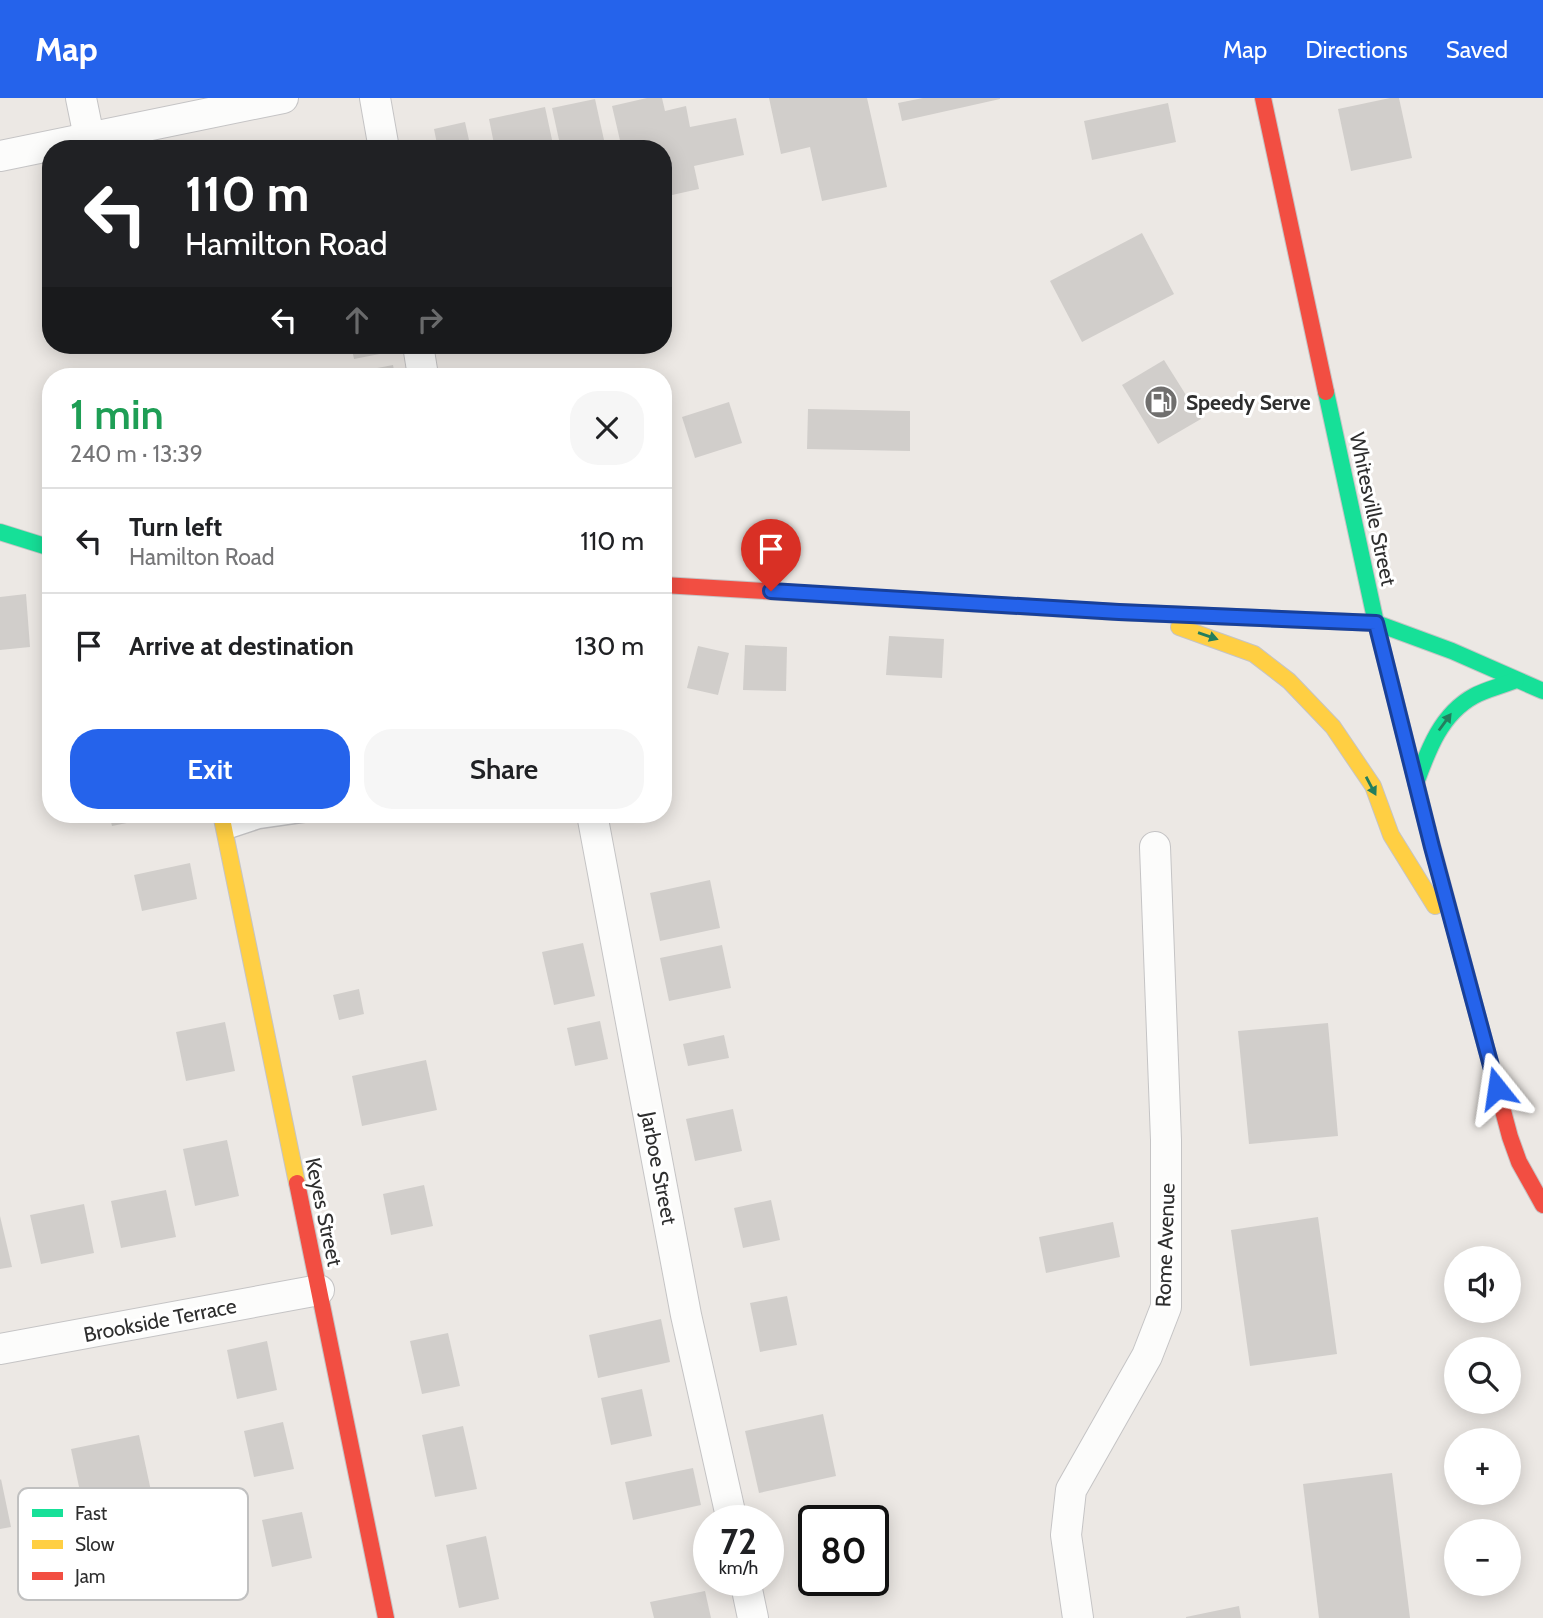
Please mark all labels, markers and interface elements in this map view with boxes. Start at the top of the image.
text: Map [35,29,98,69]
text: Map [1223,35,1267,64]
text: Directions [1305,35,1408,64]
text: Saved [1446,35,1508,64]
text: 110 m [185,164,309,223]
icon: left [70,168,161,259]
text: Hamilton Road [185,224,388,263]
icon: left [265,301,303,339]
icon: ahead [338,301,376,339]
icon: right [411,301,449,339]
fuel station icon: Speedy Serve [1142,383,1180,421]
text: 1 min [70,388,164,440]
place label: Speedy Serve [1186,390,1311,415]
button: close [570,391,644,465]
street label: Whitesville Street [1345,430,1401,588]
text: 240 m · 13:39 [70,440,203,468]
text: Turn left [129,511,222,543]
pin [741,519,801,591]
icon: left [70,522,108,560]
text: 110 m [580,525,644,557]
icon: arrive [752,530,790,568]
text: Hamilton Road [129,543,275,571]
icon: arrive [70,627,108,665]
text: Arrive at destination [129,630,354,662]
text: 130 m [575,630,644,662]
one-way arrow [1198,631,1219,642]
one-way arrow [1438,712,1452,731]
button: Exit [70,729,350,809]
button: Share [364,729,644,809]
one-way arrow [1366,776,1377,796]
position arrow [1460,1051,1534,1125]
street label: Jarboe Street [636,1108,682,1227]
street label: Keyes Street [300,1155,348,1269]
street label: Rome Avenue [1150,1182,1180,1308]
map controls [1444,1246,1521,1596]
button: sound [1444,1246,1521,1323]
street label: Brookside Terrace [81,1293,239,1347]
button: search [1444,1337,1521,1414]
button: + [1444,1428,1521,1505]
legend [18,1488,248,1600]
text: Fast [75,1502,108,1525]
speed limit sign: 80 [798,1505,889,1596]
button: − [1444,1519,1521,1596]
text: 72 [720,1520,757,1563]
text: Slow [75,1533,115,1556]
text: km/h [719,1557,758,1579]
text: Jam [74,1565,105,1588]

